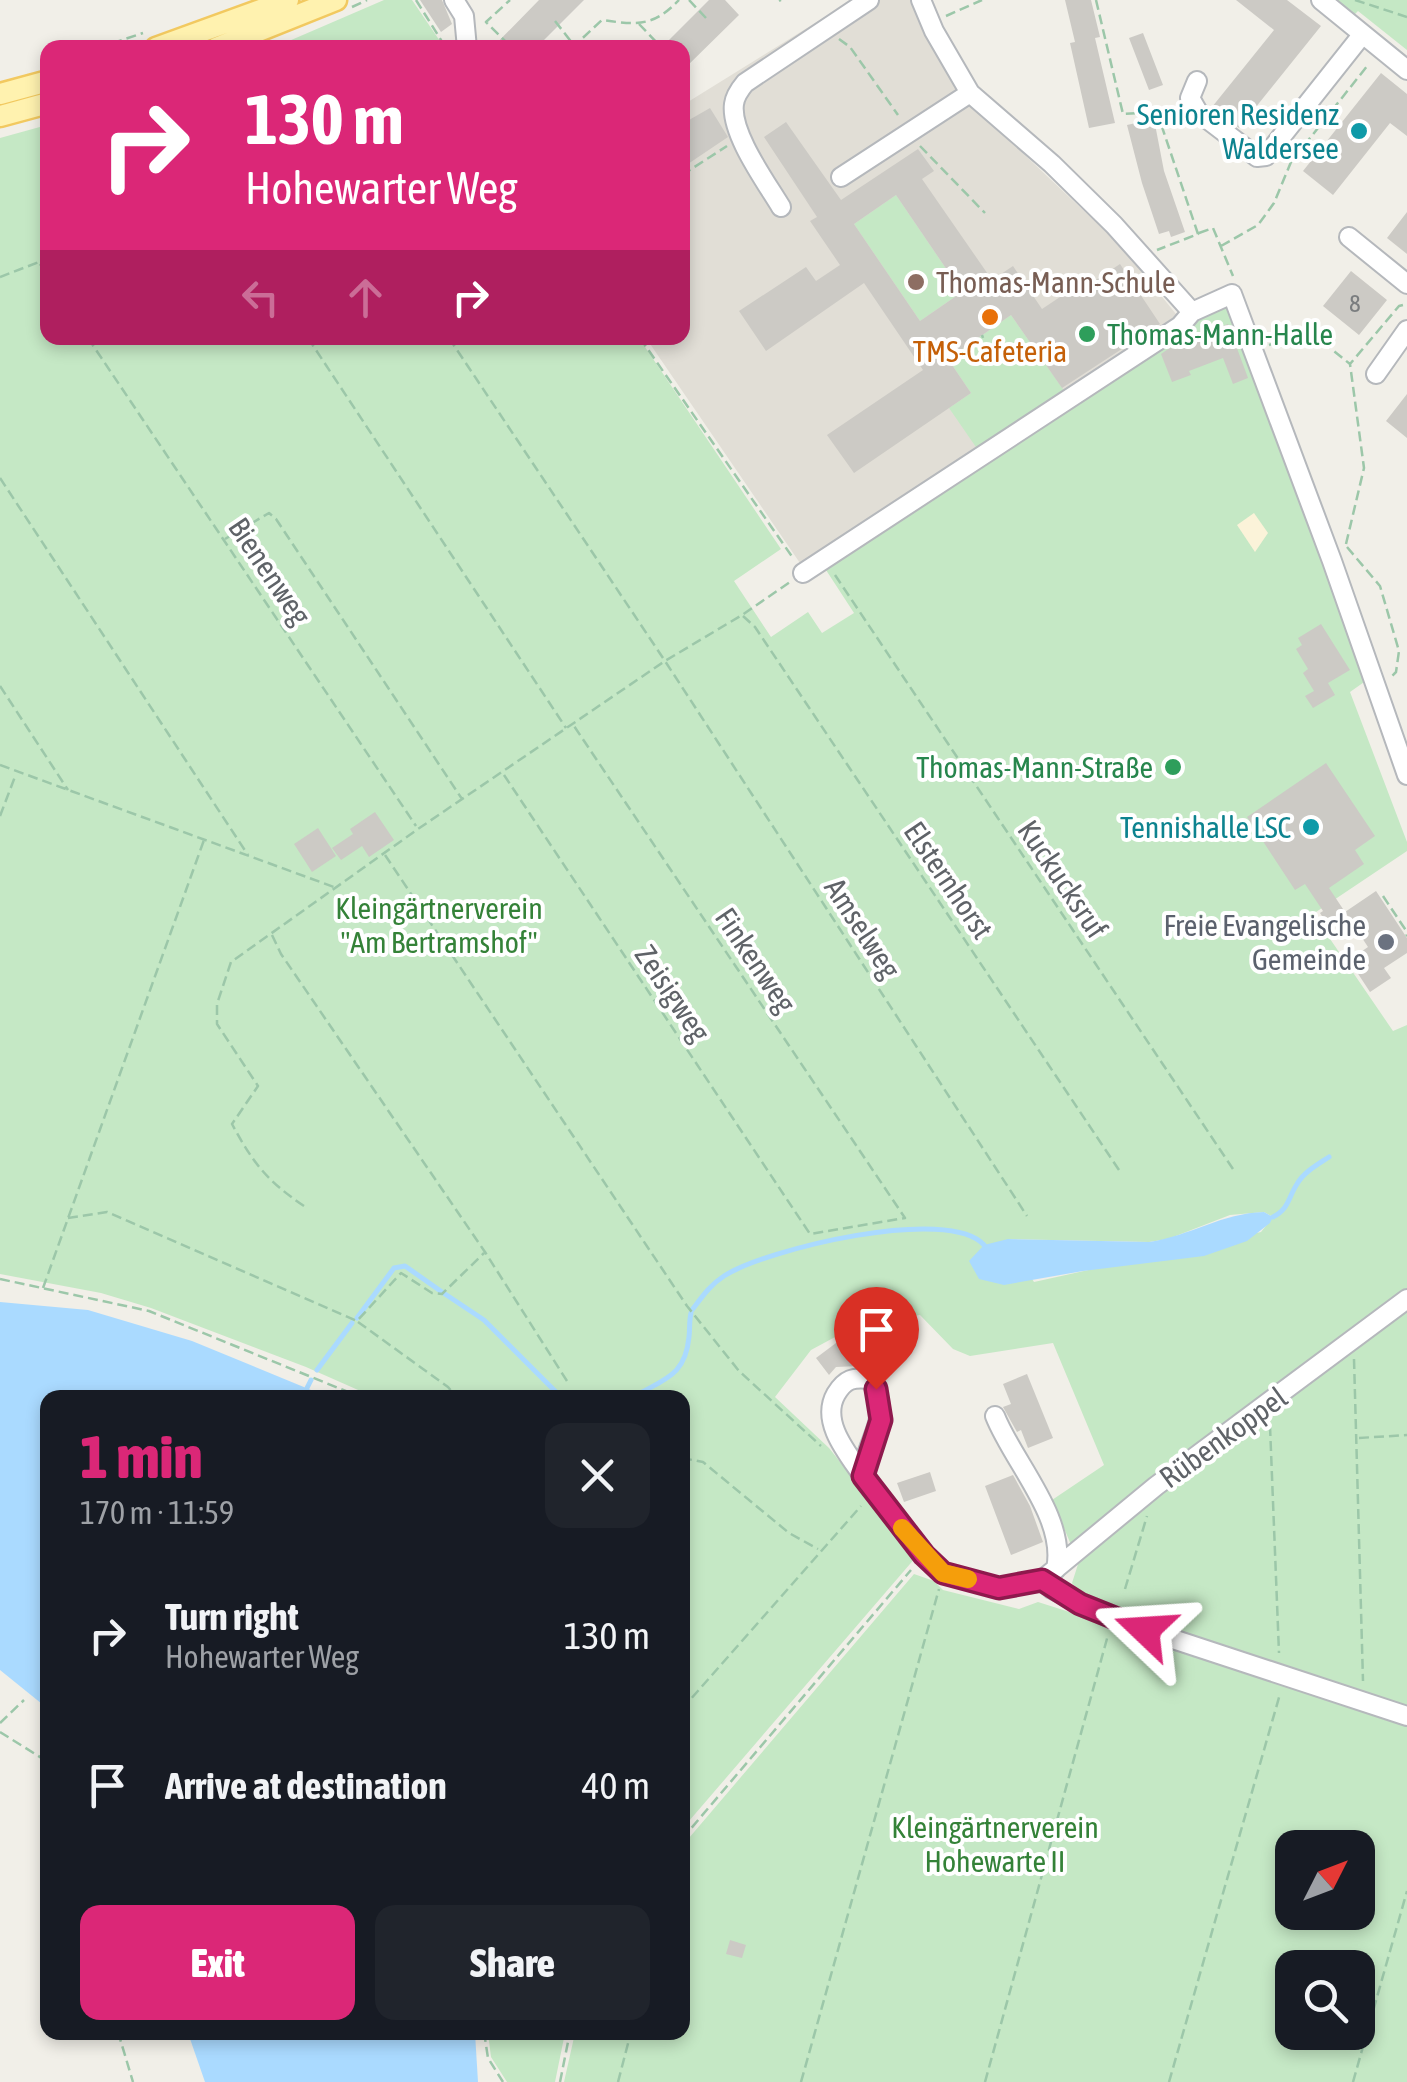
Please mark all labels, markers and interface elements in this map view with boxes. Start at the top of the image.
text: 130 m [245,79,404,159]
icon: right [80,80,210,210]
place label: Senioren Residenz Waldersee [1137,97,1339,165]
marker: Senioren Residenz Waldersee [1348,120,1370,142]
text: Hohewarter Weg [245,162,518,214]
place label: Thomas-Mann-Schule [936,265,1176,299]
icon: left [233,270,288,325]
icon: ahead [338,270,393,325]
icon: right [443,270,498,325]
marker: Thomas-Mann-Schule [905,271,927,293]
house number: 8 [1349,289,1361,317]
marker: TMS-Cafeteria [979,306,1001,328]
place label: Thomas-Mann-Halle [1107,317,1333,351]
marker: Thomas-Mann-Halle [1076,323,1098,345]
place label: TMS-Cafeteria [913,334,1067,368]
street label: Bienenweg [222,511,318,631]
place label: Thomas-Mann-Straße [916,750,1153,784]
marker: Thomas-Mann-Straße [1162,756,1184,778]
place label: Tennishalle LSC [1120,810,1291,844]
street label: Kuckucksruf [1011,814,1115,944]
street label: Elsternhorst [898,815,1000,945]
marker: Tennishalle LSC [1300,816,1322,838]
street label: Amselweg [818,872,908,984]
park label: Kleingärtnerverein "Am Bertramshof" [335,891,543,959]
street label: Finkenweg [709,901,803,1019]
place label: Freie Evangelische Gemeinde [1163,908,1366,976]
marker: Freie Evangelische Gemeinde [1375,931,1397,953]
street label: Zeisigweg [629,938,717,1048]
pin [834,1287,919,1390]
icon: arrive [849,1302,904,1357]
street label: Rübenkoppel [1153,1380,1293,1494]
text: 1 min [80,1422,203,1491]
button: close [545,1423,650,1528]
text: 170 m · 11:59 [80,1494,234,1531]
position arrow [1093,1578,1197,1682]
text: Turn right [165,1595,299,1638]
icon: right [80,1608,135,1663]
text: 130 m [564,1614,650,1657]
text: Hohewarter Weg [165,1638,359,1675]
icon: arrive [80,1758,135,1813]
text: Arrive at destination [165,1764,447,1807]
text: 40 m [582,1764,650,1807]
park label: Kleingärtnerverein Hohewarte II [891,1810,1099,1878]
north arrow [1275,1830,1375,1930]
map controls [1275,1830,1375,2050]
button: Exit [80,1905,355,2020]
button: Share [375,1905,650,2020]
button: search [1275,1950,1375,2050]

